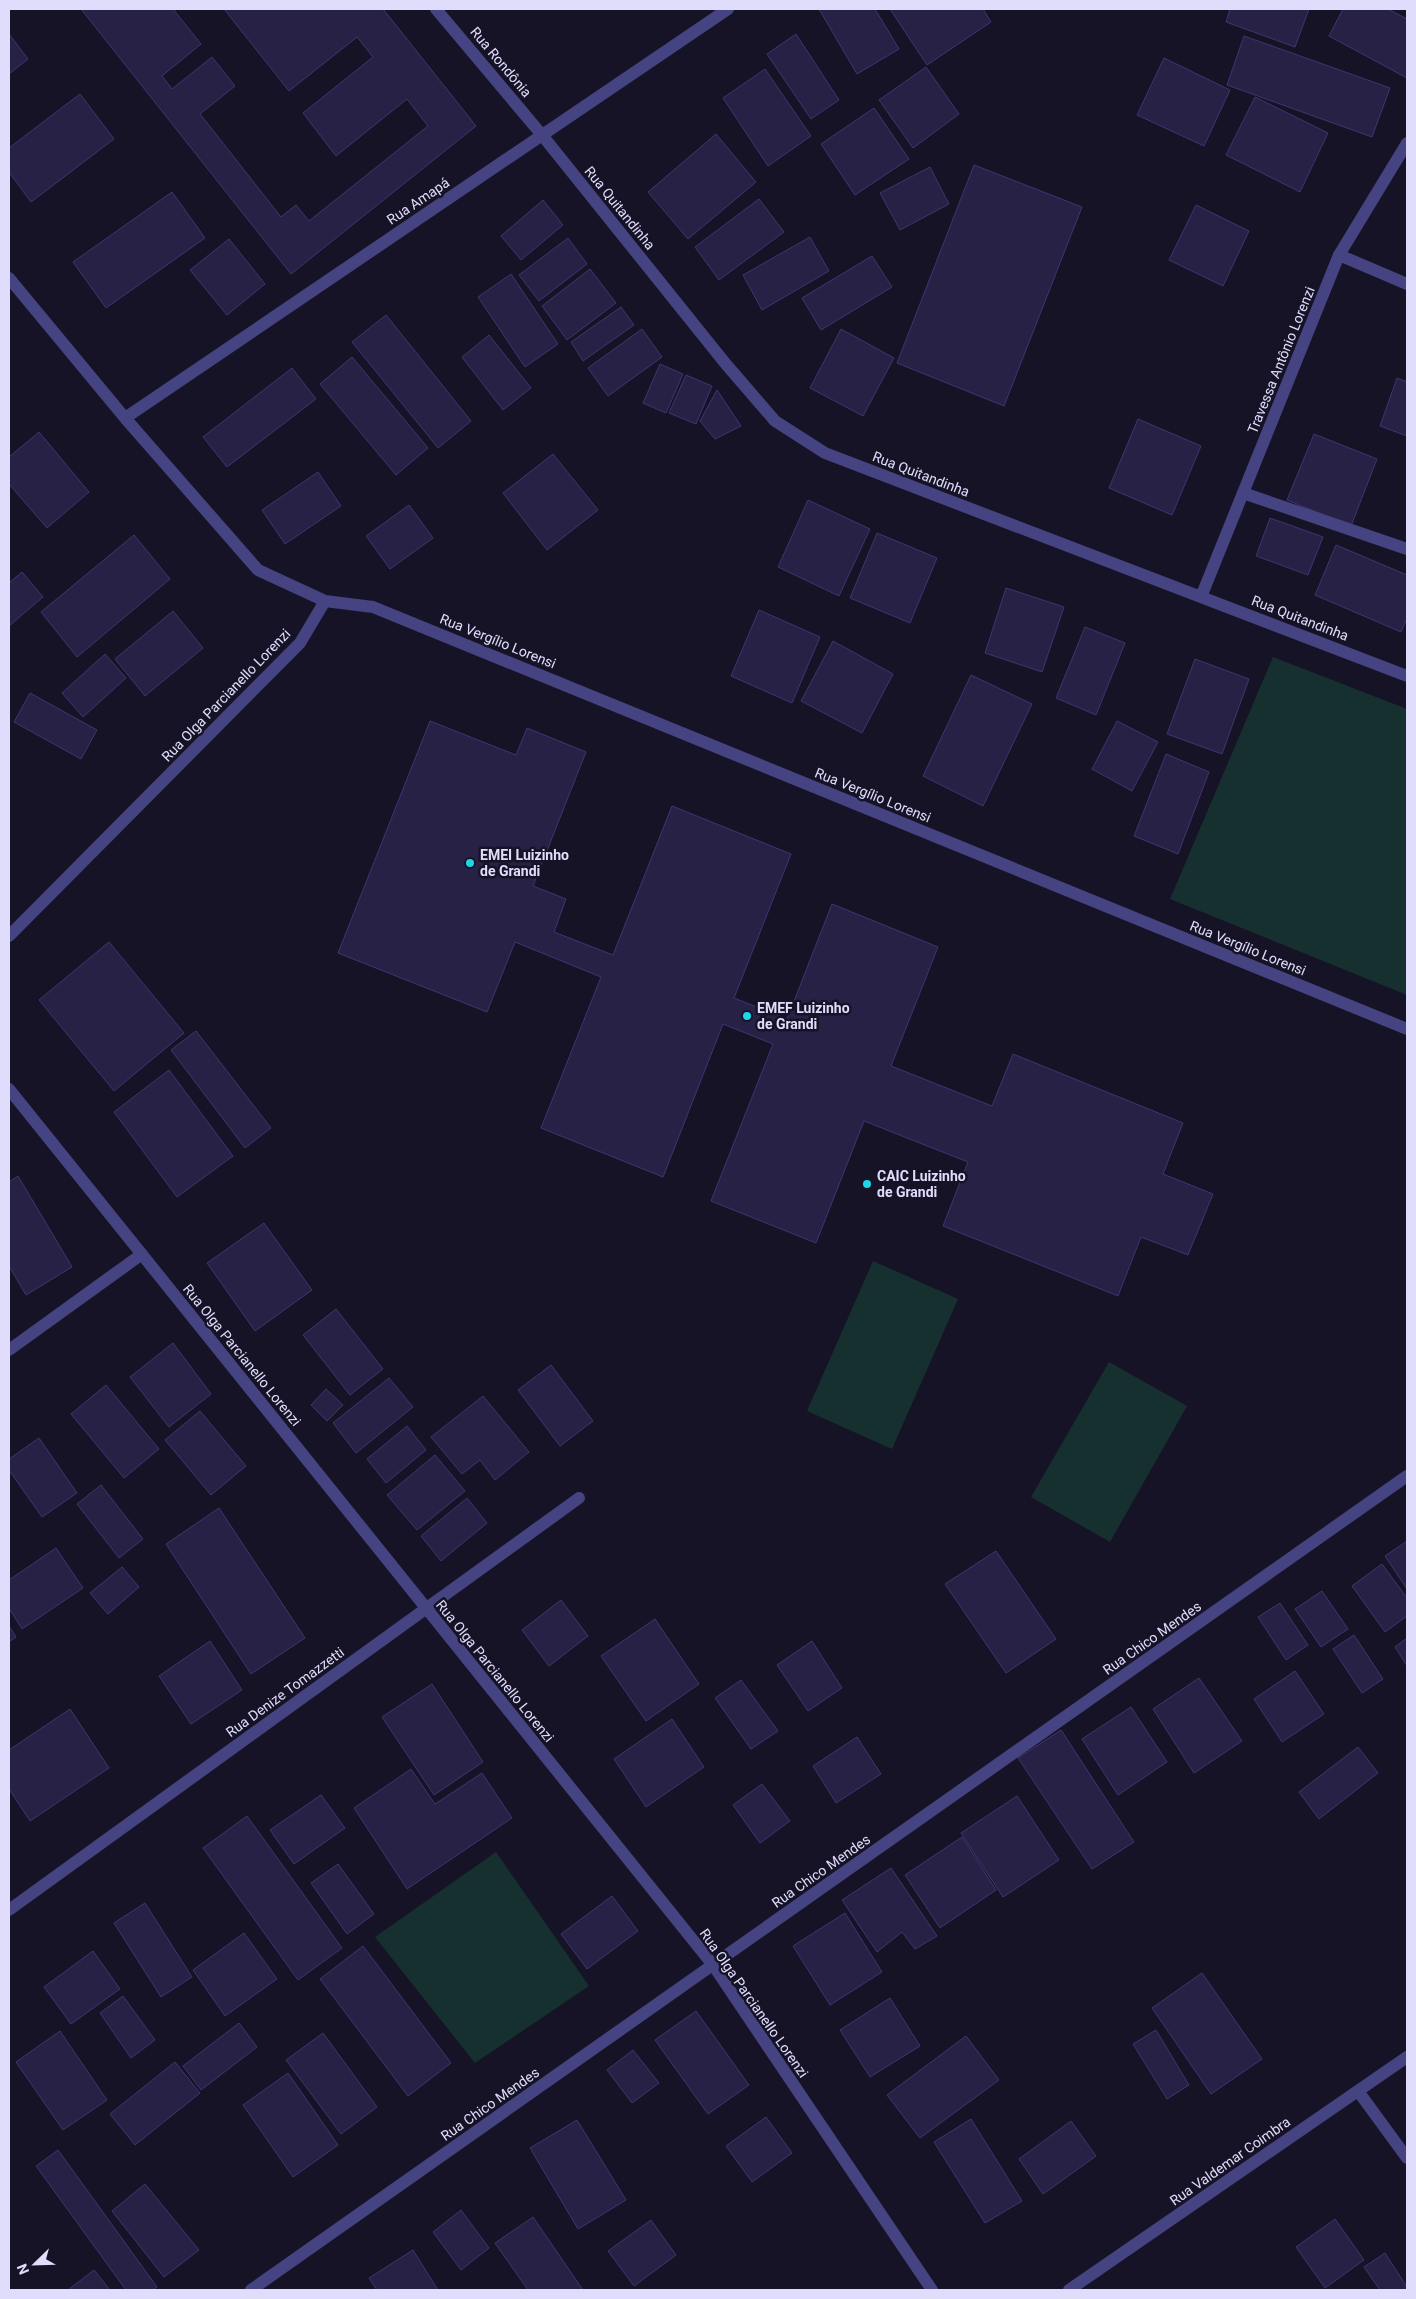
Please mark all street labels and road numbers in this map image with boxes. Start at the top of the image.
street label: Rua Rondônia [467,24,535,100]
street label: Rua Quitandinha [582,163,658,253]
street label: Rua Amapá [384,174,452,228]
street label: Travessa Antônio Lorenzi [1244,284,1318,436]
street label: Rua Quitandinha [870,448,972,500]
street label: Rua Quitandinha [1249,592,1351,644]
street label: Rua Vergílio Lorensi [438,610,558,672]
street label: Rua Olga Parcianello Lorenzi [158,625,294,765]
street label: Rua Vergílio Lorensi [813,764,933,826]
street label: Rua Vergílio Lorensi [1188,917,1308,979]
street label: Rua Olga Parcianello Lorenzi [180,1281,304,1429]
street label: Rua Olga Parcianello Lorenzi [433,1597,557,1745]
street label: Rua Chico Mendes [1100,1598,1204,1678]
street label: Rua Denize Tomazzetti [223,1644,347,1740]
street label: Rua Chico Mendes [769,1831,873,1911]
street label: Rua Olga Parcianello Lorenzi [696,1926,812,2080]
street label: Rua Chico Mendes [438,2064,542,2144]
street label: Rua Valdemar Coimbra [1167,2113,1293,2209]

